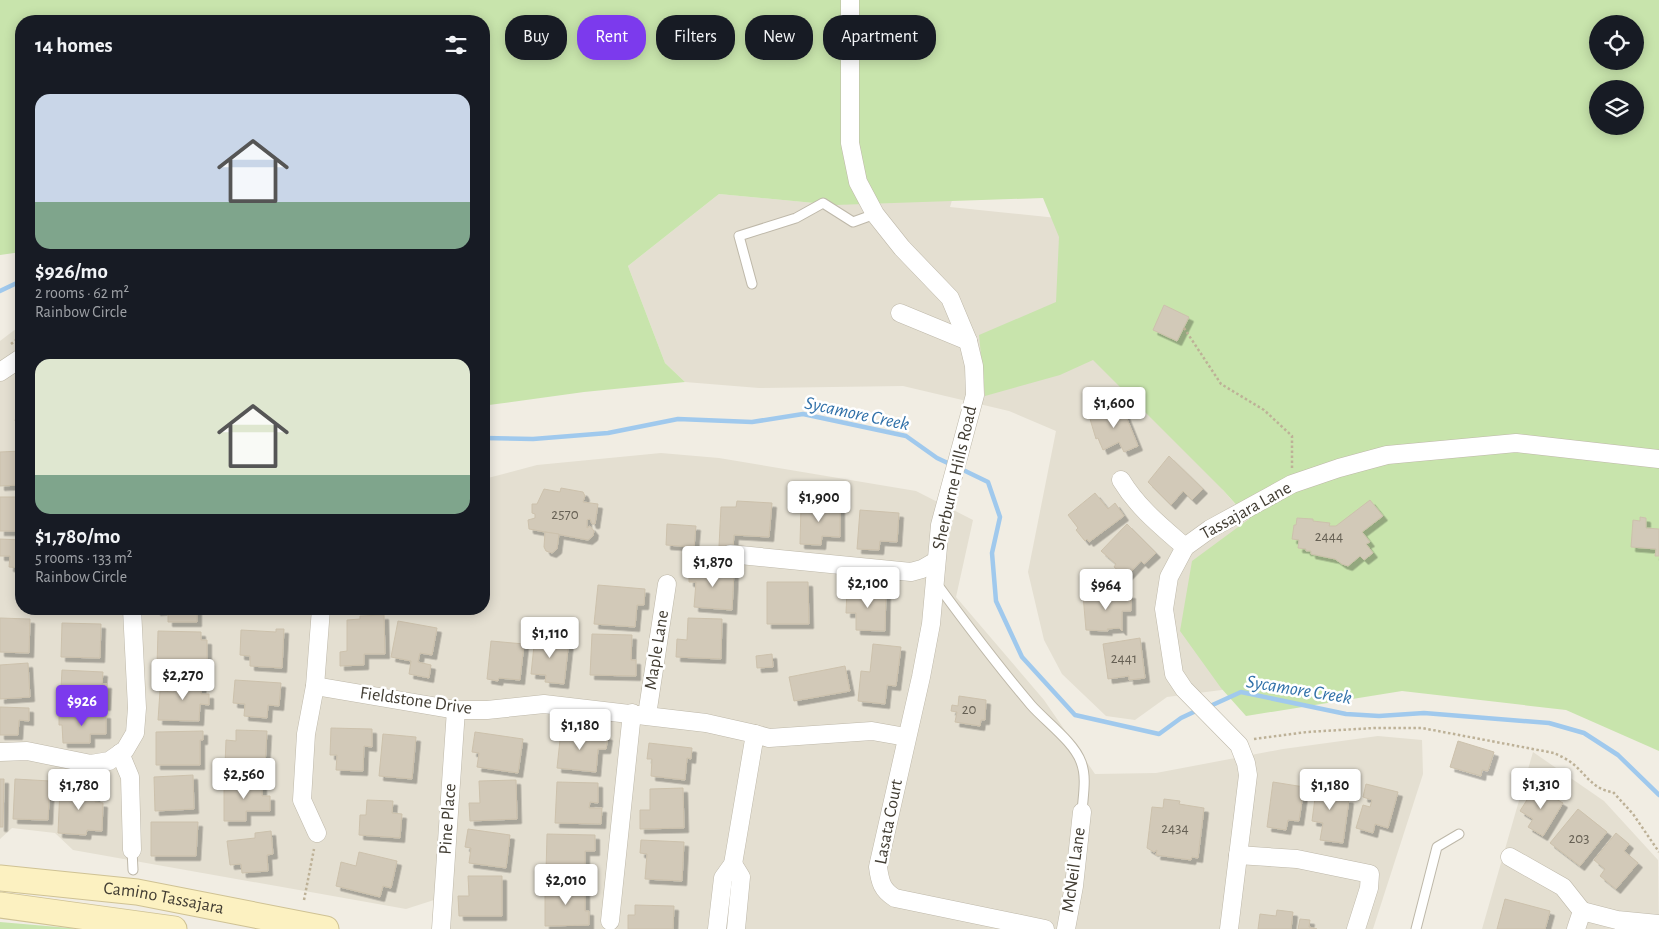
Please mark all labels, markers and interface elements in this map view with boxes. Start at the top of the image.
chip: Buy [505,15,567,60]
chip: Rent [577,15,646,60]
chip: Filters [656,15,735,60]
chip: New [745,15,813,60]
chip: Apartment [823,15,936,60]
map controls [1589,15,1644,135]
button: locate [1589,15,1644,70]
icon: filters [442,31,470,59]
text: 14 homes [35,35,113,56]
button: layers [1589,80,1644,135]
icon: home [208,126,298,216]
text: $926/mo [35,261,108,282]
text: 2 rooms · 62 m² [35,285,129,301]
text: Rainbow Circle [35,304,127,320]
pin: $1,600 [1073,386,1155,429]
icon: home [208,391,298,481]
water label: Sycamore Creek [803,394,911,434]
text: $1,600 [1093,395,1135,411]
street label: Sherburne Hills Road [930,404,980,552]
street label: Tassajara Lane [1198,479,1294,543]
pin: $1,900 [778,480,860,523]
text: $1,900 [798,489,840,505]
house number: 2570 [551,507,579,522]
text: $1,780/mo [35,526,120,547]
house number: 2444 [1315,529,1343,544]
pin: $1,870 [672,546,754,588]
text: 5 rooms · 133 m² [35,550,132,566]
text: $1,870 [693,554,733,570]
pin: $2,100 [827,566,909,609]
pin: $964 [1076,568,1136,611]
text: Rainbow Circle [35,569,127,585]
text: $2,100 [848,575,888,591]
text: $964 [1091,577,1121,593]
street label: Maple Lane [642,609,672,691]
pin: $1,110 [509,616,591,659]
text: $1,110 [532,625,568,641]
house number: 2441 [1111,651,1137,666]
pin: $2,270 [142,658,224,701]
text: $2,270 [162,667,204,683]
water label: Sycamore Creek [1245,672,1353,708]
pin: $926 [52,684,112,727]
street label: Fieldstone Drive [359,684,473,718]
text: $926 [67,693,97,709]
house number: 20 [962,702,976,717]
pin: $1,180 [539,708,621,751]
text: $1,180 [561,717,599,733]
pin: $2,560 [203,758,285,800]
text: $2,560 [223,766,265,782]
pin: $1,780 [38,768,120,811]
pin: $1,180 [1289,768,1371,811]
pin: $1,310 [1500,768,1582,810]
text: $1,310 [1522,776,1560,792]
text: $1,780 [59,777,99,793]
text: $1,180 [1311,777,1349,793]
street label: Lasata Court [872,778,906,866]
street label: Pine Place [437,783,459,855]
house number: 2434 [1161,821,1189,836]
street label: McNeil Lane [1059,826,1089,914]
house number: 203 [1569,831,1589,846]
pin: $2,010 [525,864,607,906]
text: $2,010 [546,872,586,888]
street label: Camino Tassajara [103,880,225,918]

